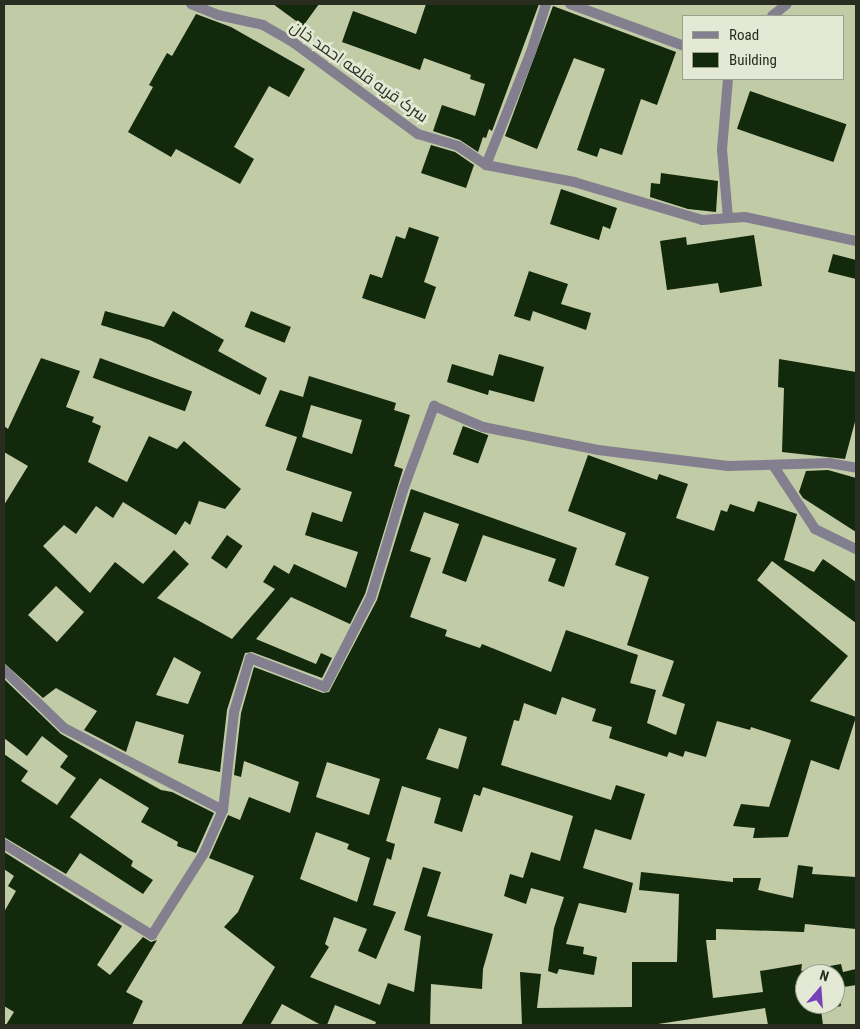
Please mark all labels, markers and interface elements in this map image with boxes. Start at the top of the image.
legend [682,15,845,80]
street label: سرک قریه قلعه احمد خان [286,17,432,127]
text: Road [729,26,759,44]
text: Building [729,51,777,69]
north arrow [795,964,845,1014]
text: N [818,967,831,985]

